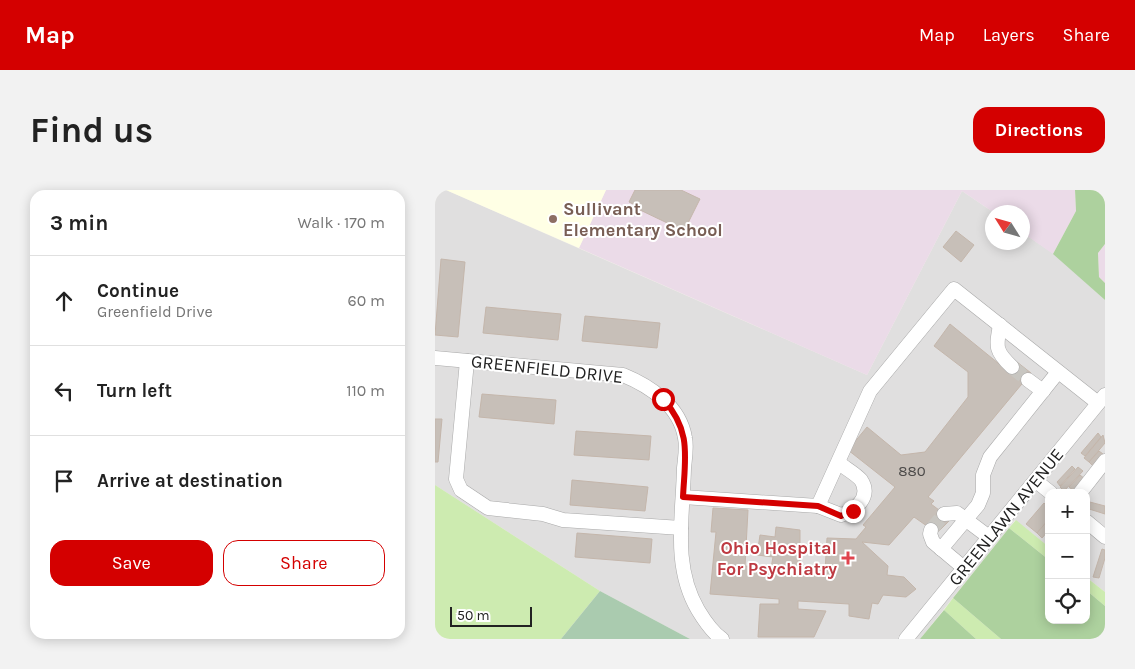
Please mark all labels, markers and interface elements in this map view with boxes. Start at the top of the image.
text: Map [25,21,75,49]
text: Map [919,24,955,46]
text: Layers [983,24,1035,46]
text: Share [1063,24,1110,46]
button: Directions [973,107,1105,153]
text: Find us [30,110,153,151]
place label: Sullivant Elementary School [563,198,723,241]
north arrow [985,205,1030,250]
text: 3 min [50,211,108,235]
text: Walk · 170 m [297,213,385,232]
marker: Sullivant Elementary School [547,213,559,225]
text: Continue [97,280,179,302]
icon: ahead [50,287,78,315]
text: 60 m [348,291,385,310]
text: Greenfield Drive [97,302,213,321]
street label: GREENFIELD DRIVE [470,350,624,388]
icon: left [50,377,78,405]
text: Turn left [97,380,172,402]
text: 110 m [346,381,385,400]
route start [652,388,675,411]
street label: GREENLAWN AVENUE [944,444,1068,590]
house number: 880 [898,462,926,480]
icon: arrive [50,467,78,495]
text: Arrive at destination [97,470,283,492]
map controls [1045,489,1090,624]
button: + [1045,489,1090,534]
route end [842,500,865,523]
button: − [1045,534,1090,579]
place label: Ohio Hospital For Psychiatry [717,537,837,580]
button: Save [50,540,213,586]
button: Share [223,540,385,586]
marker: Ohio Hospital For Psychiatry [841,551,855,565]
button: locate [1045,579,1090,624]
scale bar [450,604,533,627]
text: 50 m [457,607,490,624]

